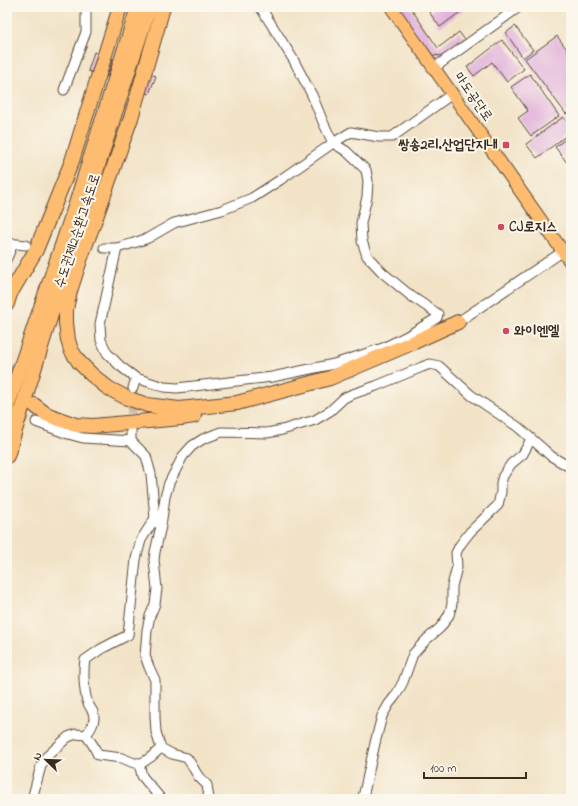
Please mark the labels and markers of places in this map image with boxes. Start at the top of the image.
place label: 쌍송2리.산업단지내 [398,135,498,156]
marker: 쌍송2리.산업단지내 [501,140,511,150]
place label: CJ로지스 [509,217,557,238]
marker: CJ로지스 [496,222,506,232]
place label: 와이엔엘 [514,321,560,342]
marker: 와이엔엘 [501,326,511,336]

